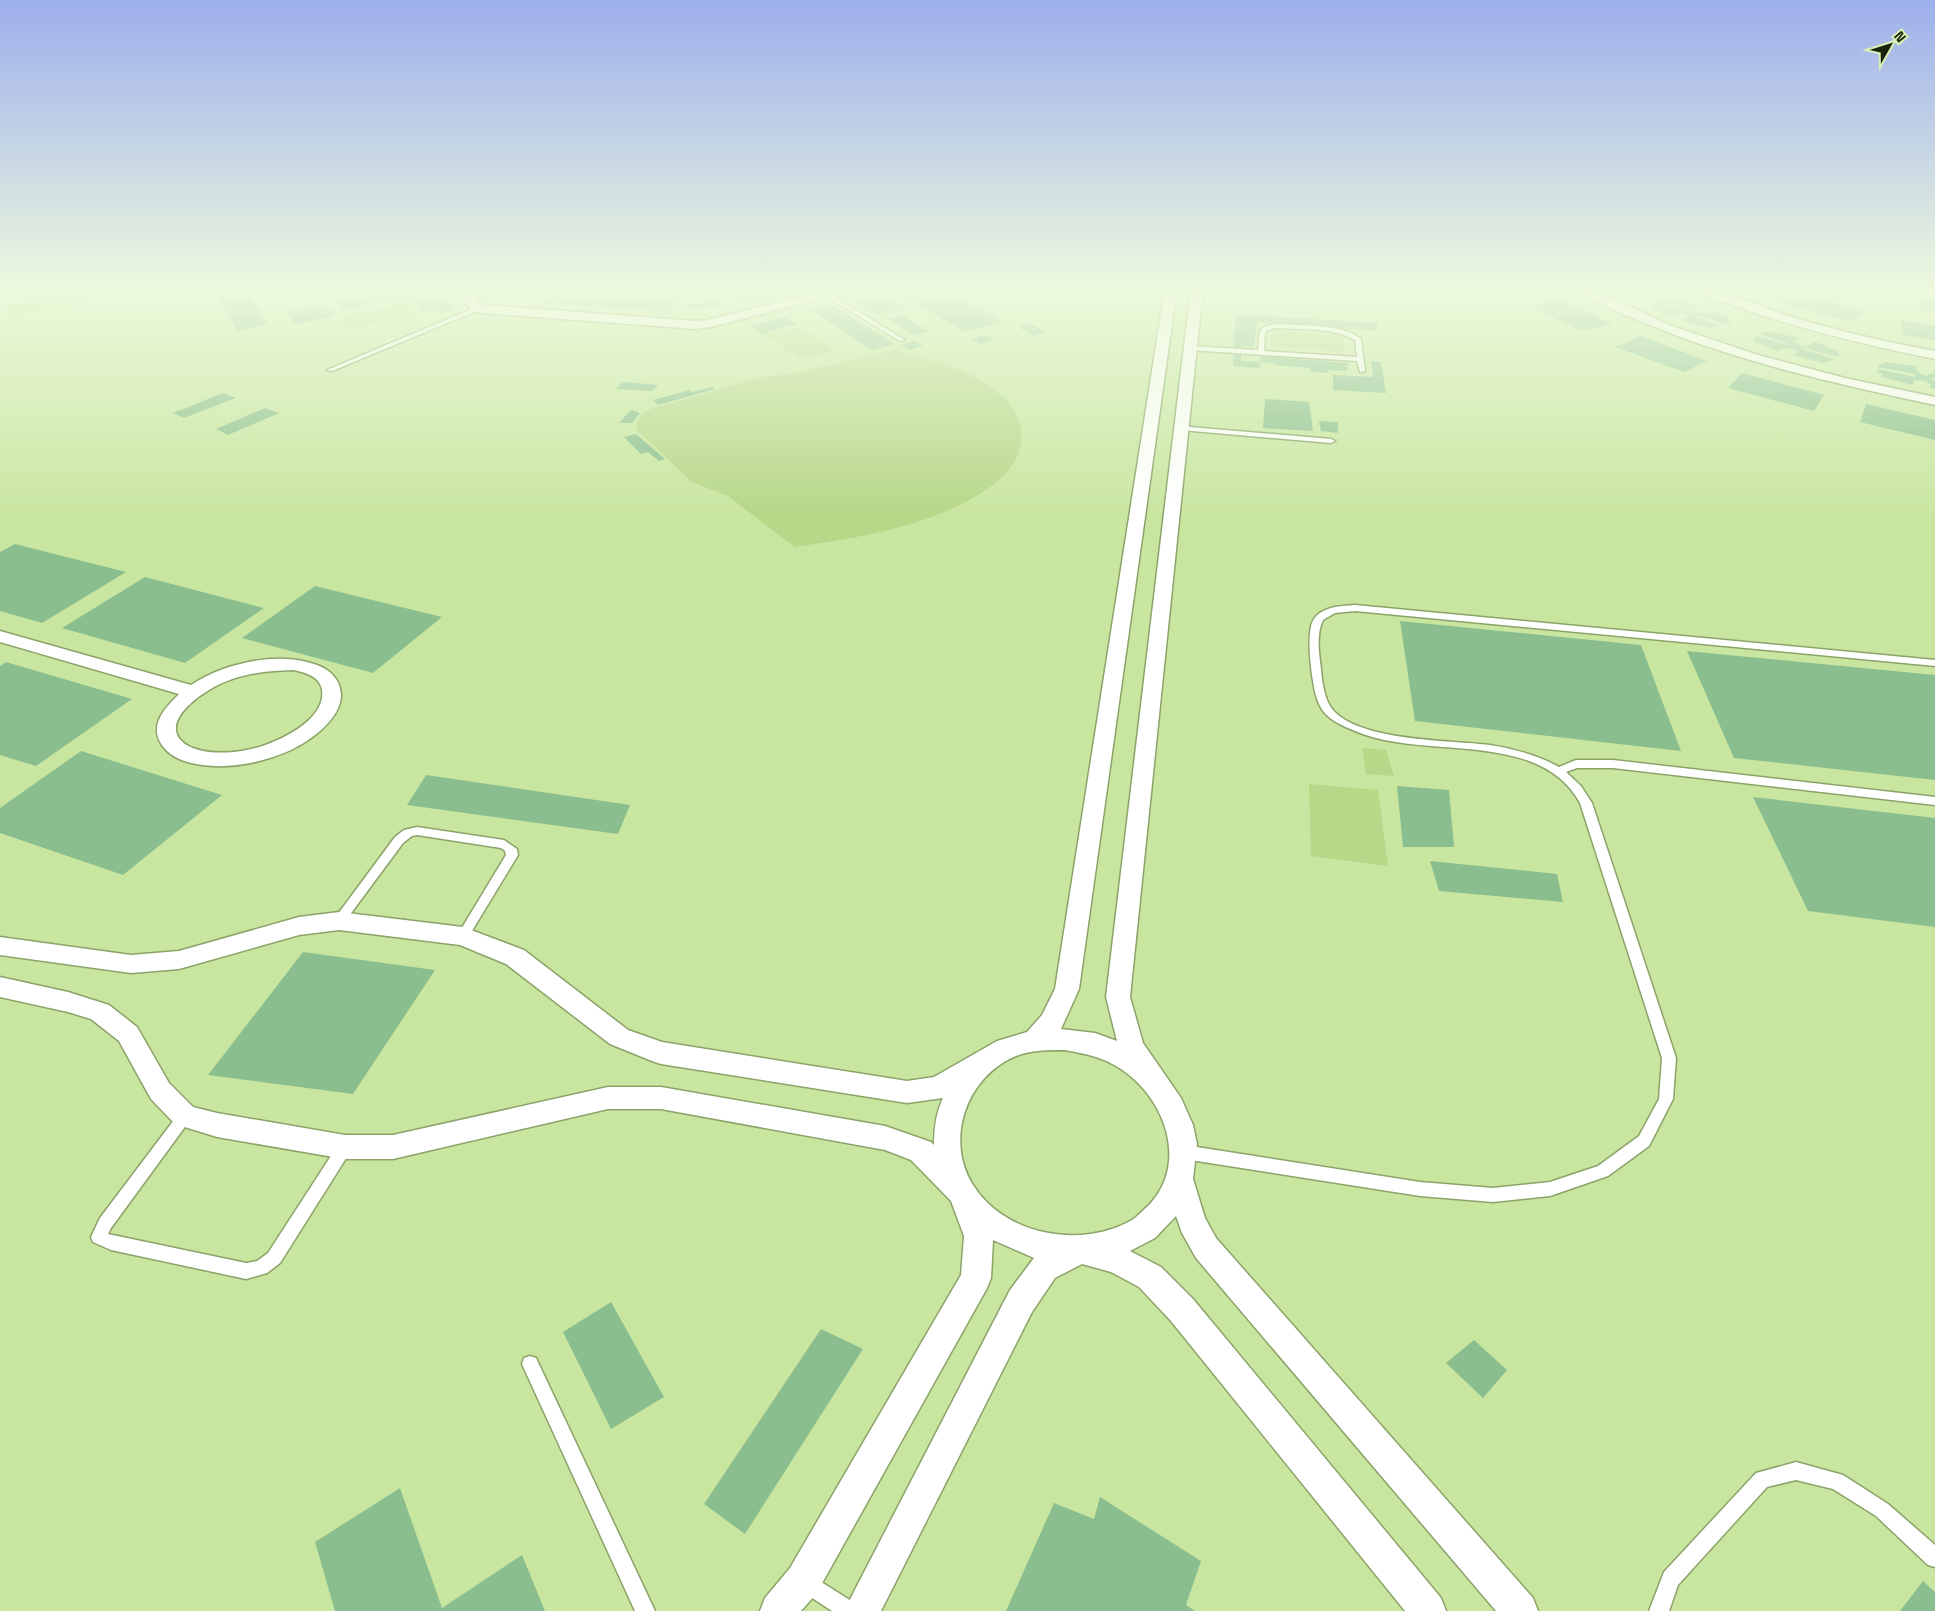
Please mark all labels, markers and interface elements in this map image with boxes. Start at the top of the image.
north arrow [1865,20,1915,70]
text: N [1890,28,1910,46]

